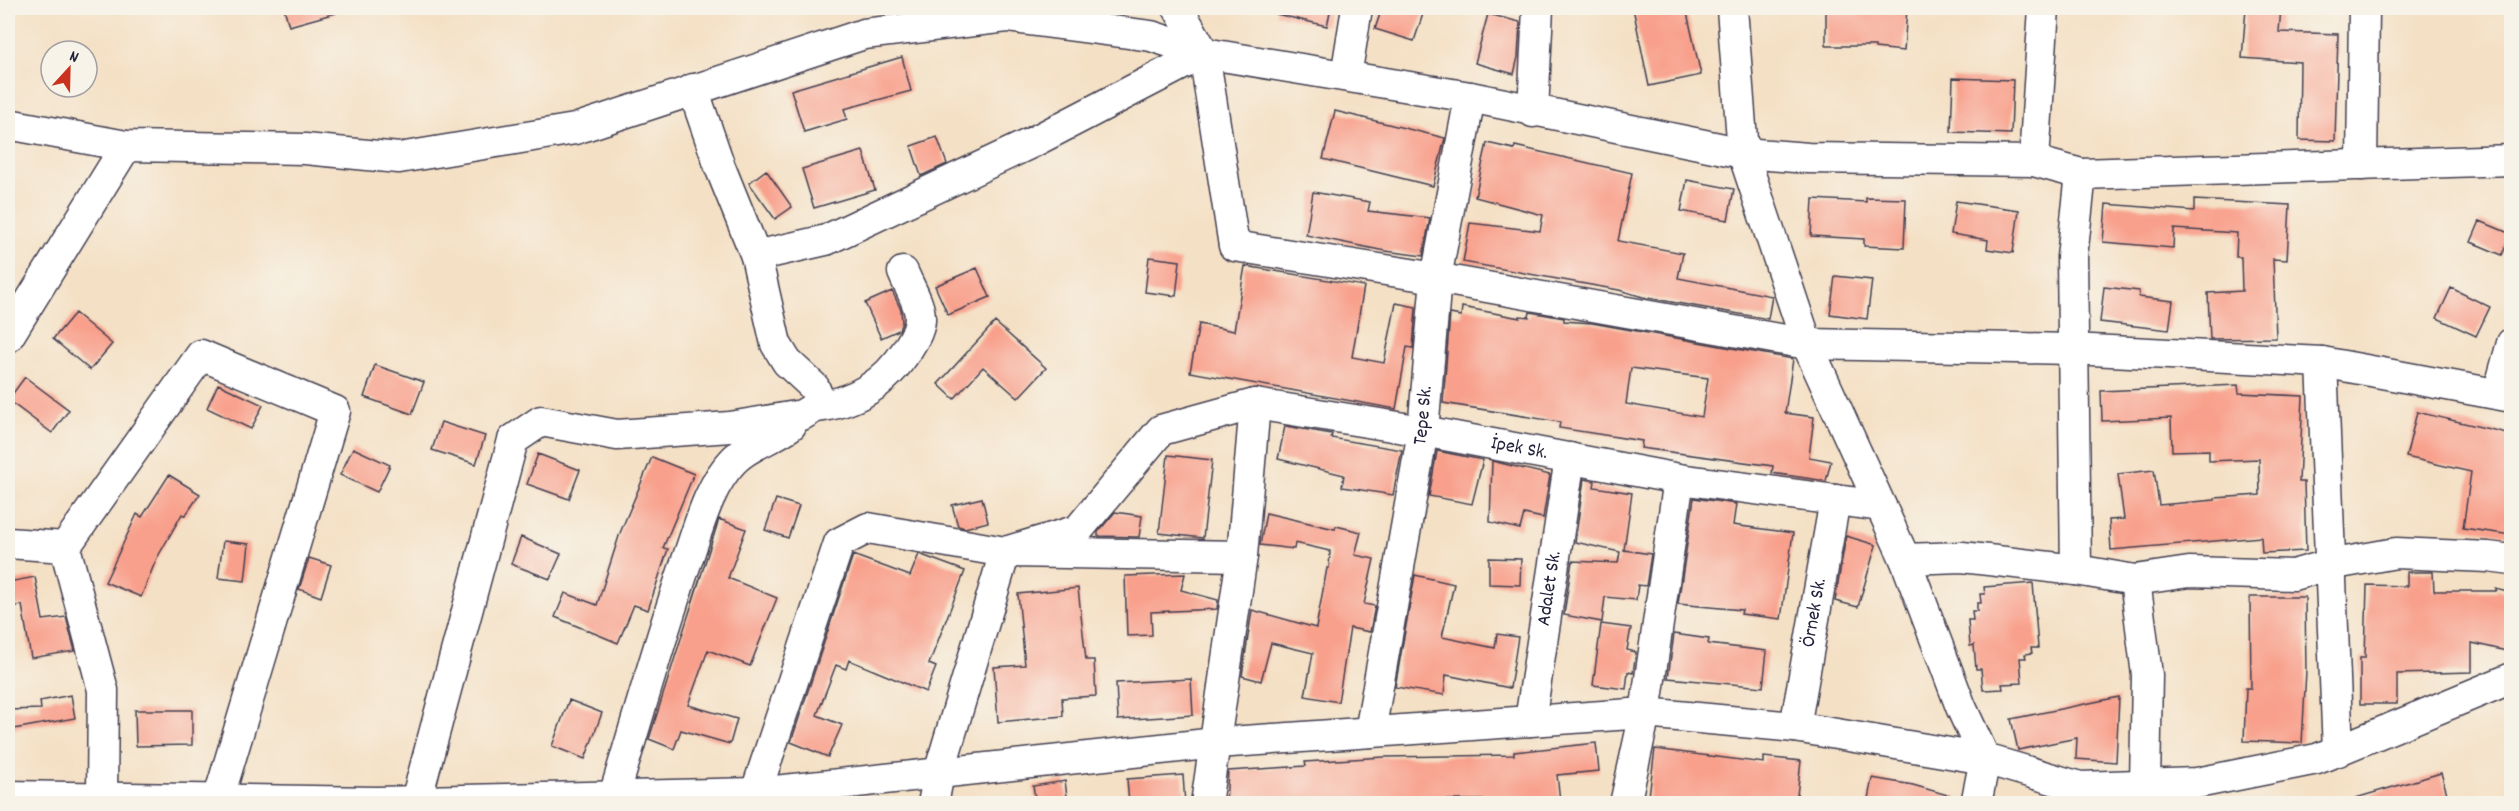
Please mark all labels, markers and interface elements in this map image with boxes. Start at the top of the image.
north arrow [39,39,99,99]
text: N [66,45,82,70]
street label: Tepe Sk. [1407,385,1441,448]
street label: İpek Sk. [1489,430,1550,468]
street label: Adalet Sk. [1531,549,1570,628]
street label: Örnek Sk. [1795,576,1835,649]

